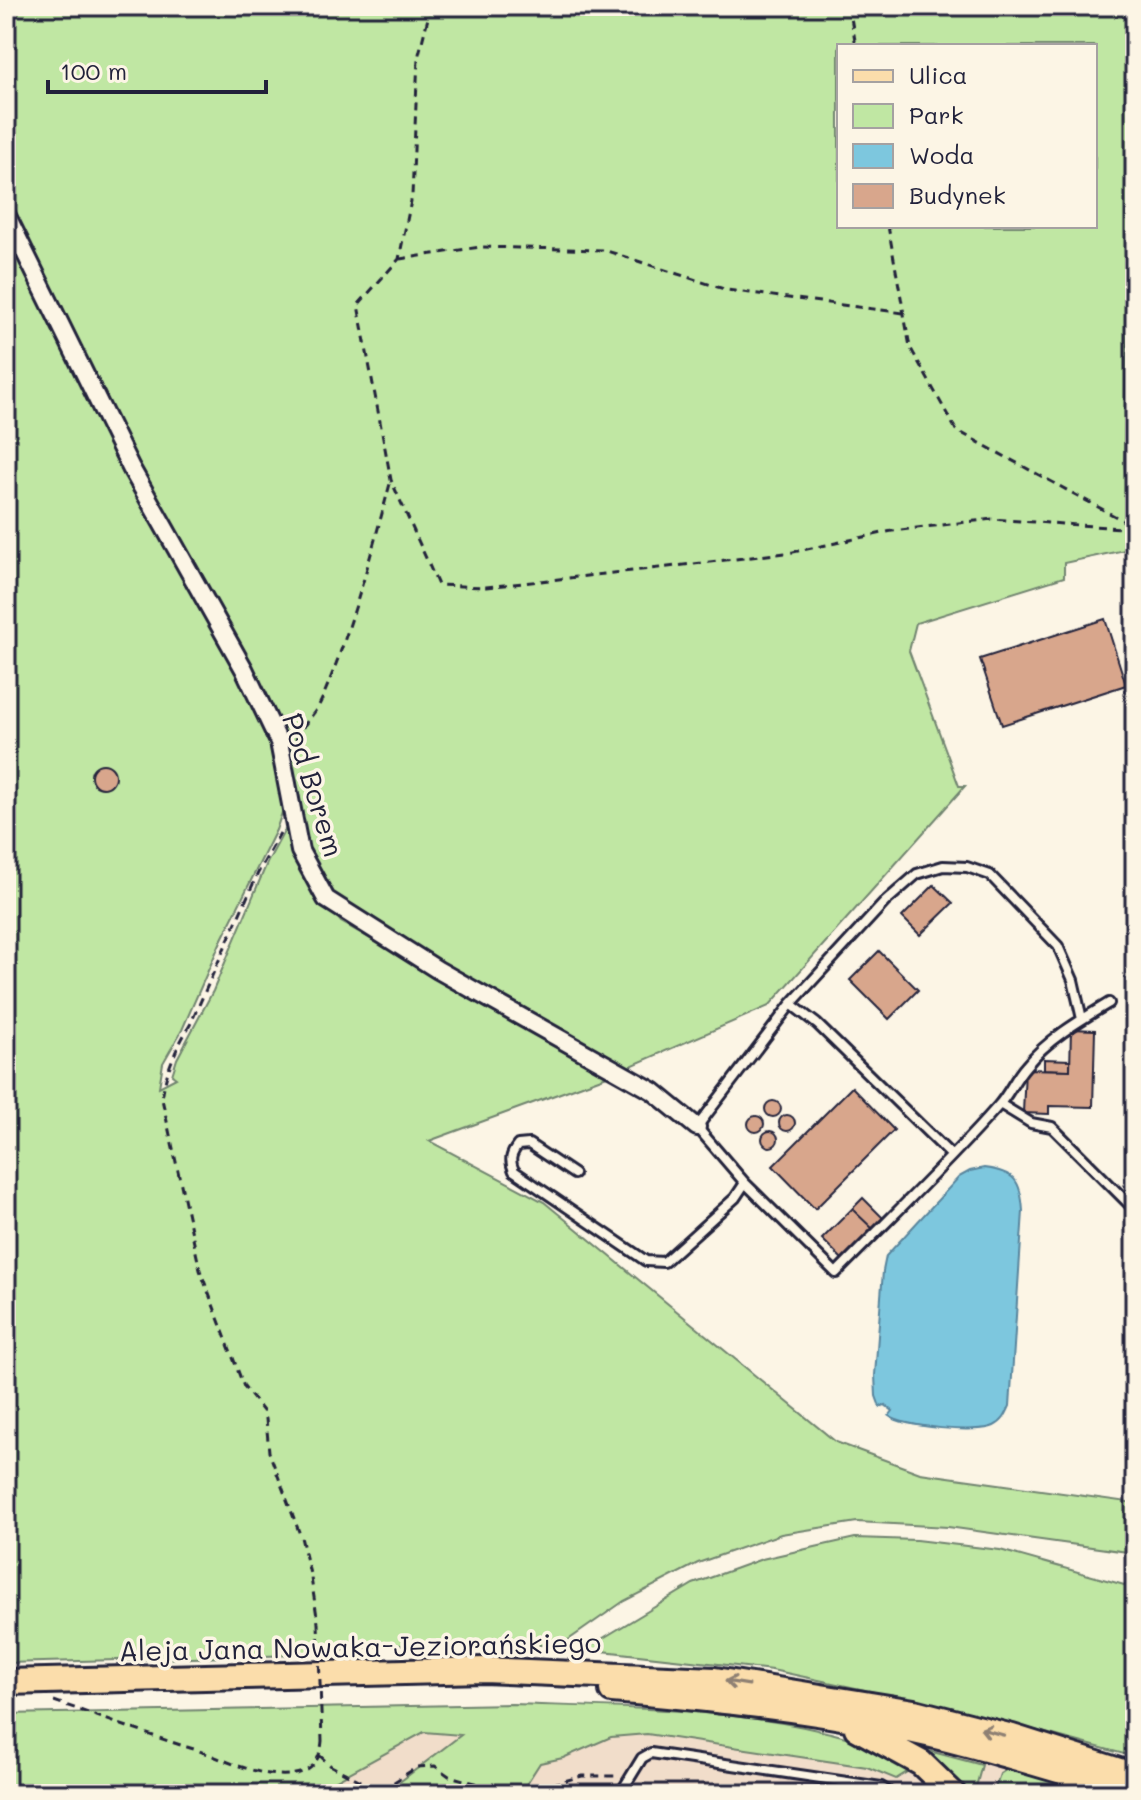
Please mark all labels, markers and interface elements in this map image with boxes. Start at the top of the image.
scale bar [48,44,266,94]
legend [837,44,1097,228]
text: 100 m [60,55,127,86]
text: Ulica [909,59,967,90]
text: Park [909,99,963,130]
text: Woda [909,139,974,170]
text: Budynek [909,179,1006,210]
street label: Pod Borem [275,709,353,861]
street label: Aleja Jana Nowaka-Jeziorańskiego [118,1624,602,1668]
one-way arrow [725,1675,751,1690]
one-way arrow [980,1724,1006,1739]

